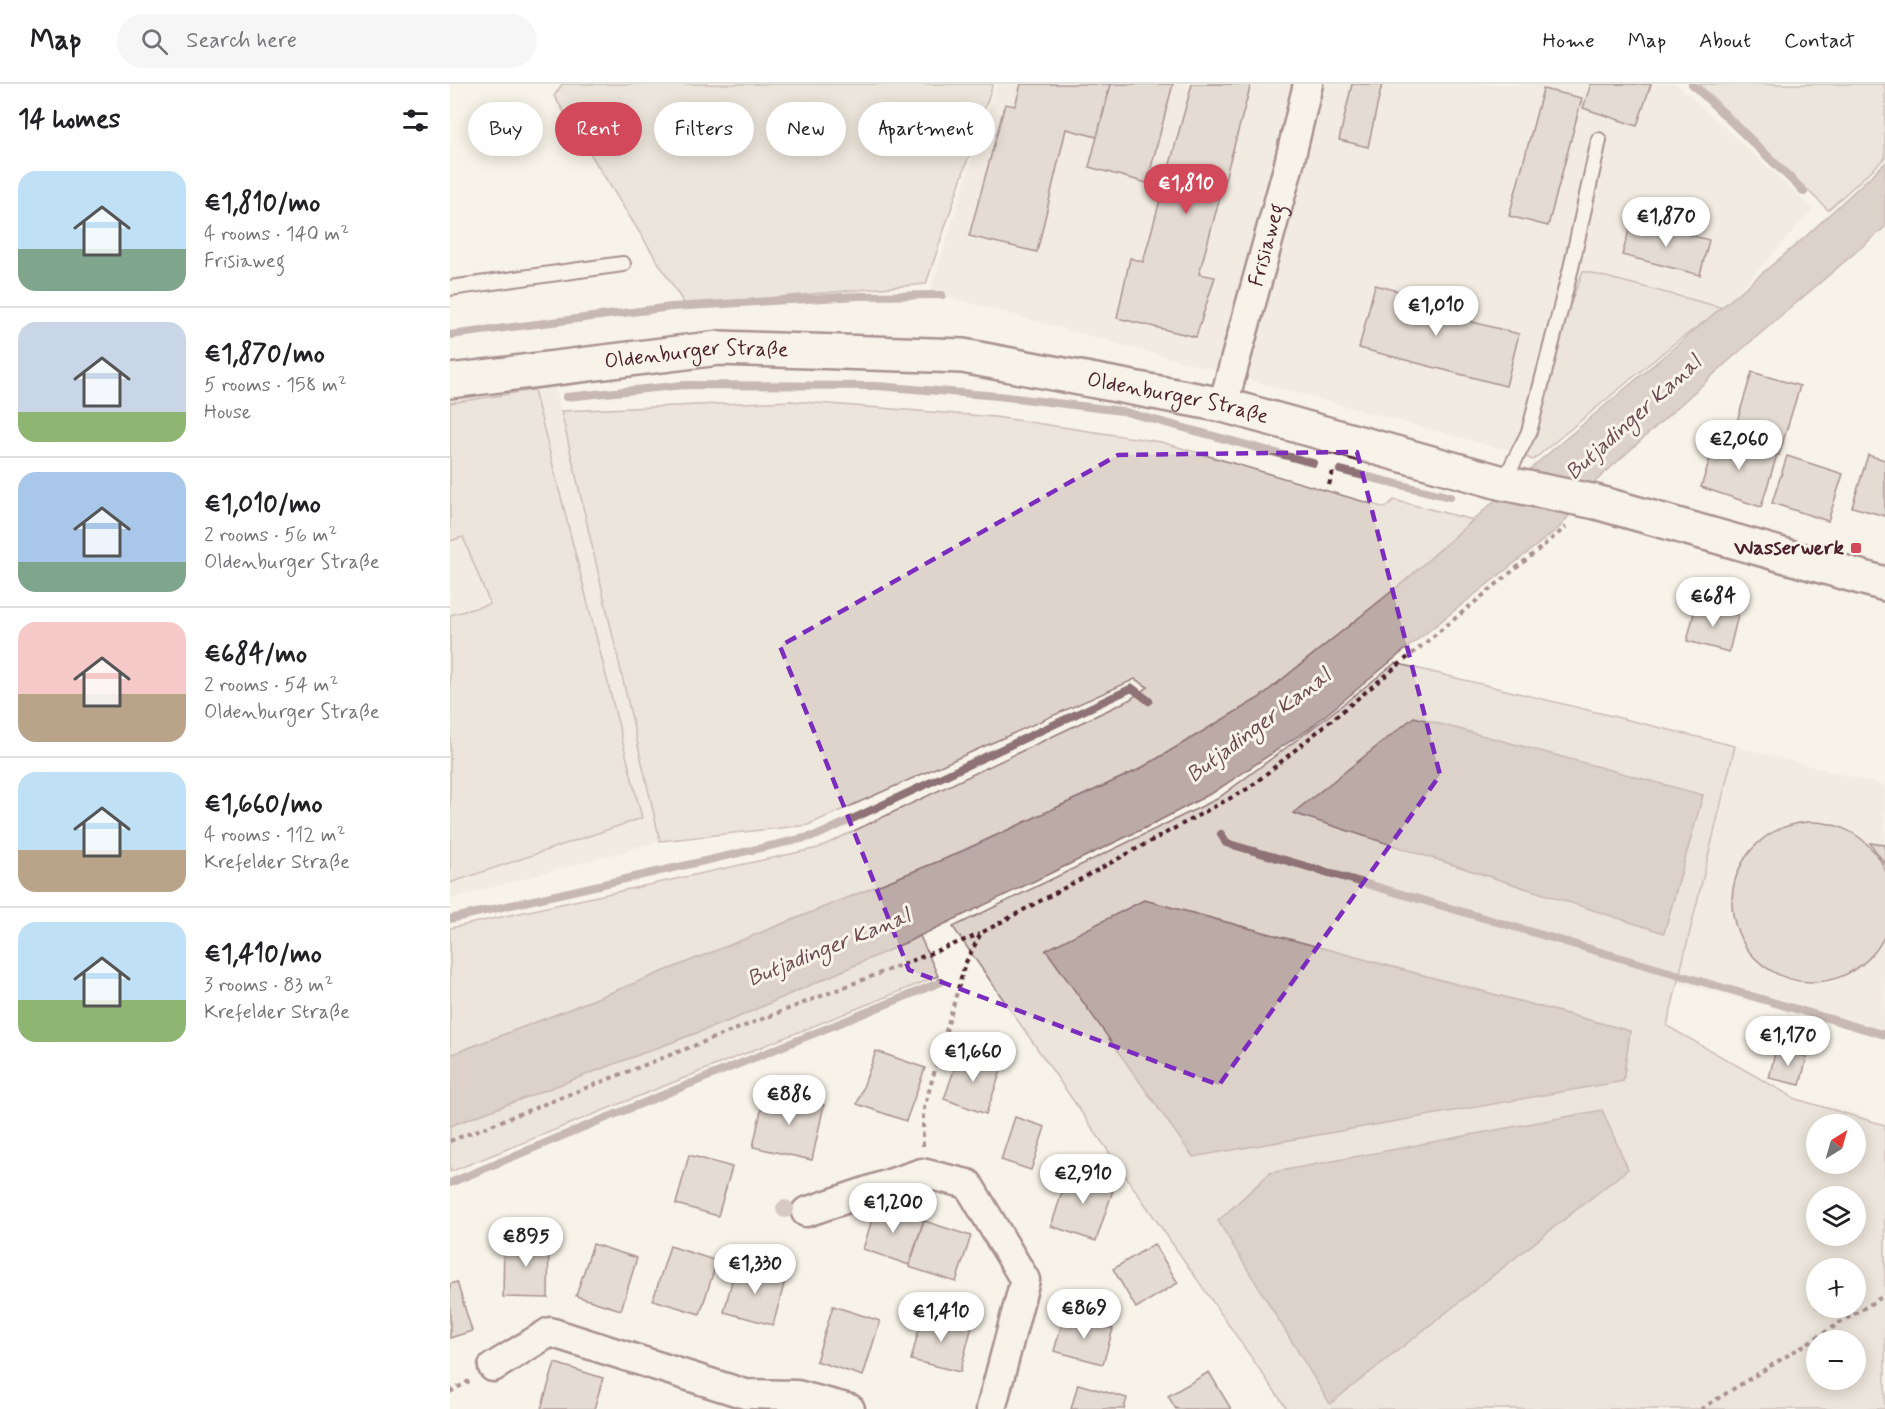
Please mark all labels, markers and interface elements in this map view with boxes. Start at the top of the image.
search box [117,14,537,68]
text: Map [30,23,81,60]
icon: search [138,25,171,58]
text: Search here [186,27,297,55]
text: Home [1543,27,1595,55]
text: Map [1628,27,1666,55]
text: About [1699,27,1751,55]
text: Contact [1784,27,1855,55]
chip: Buy [468,102,543,156]
chip: Rent [555,102,642,156]
chip: Filters [654,102,754,156]
chip: New [766,102,846,156]
chip: Apartment [858,102,995,156]
text: 14 homes [18,103,120,137]
icon: filters [399,104,432,137]
pin: €1,810 [1137,164,1235,215]
text: €1,810 [1158,170,1214,197]
text: €1,810/mo [204,187,320,221]
icon: home [66,195,138,267]
pin: €1,870 [1617,197,1715,248]
street label: Frisiaweg [1242,200,1294,290]
text: €1,870 [1636,203,1696,230]
text: 4 rooms · 140 m² [204,221,349,248]
text: Frisiaweg [204,248,285,275]
pin: €1,010 [1387,286,1485,337]
text: €1,010 [1408,292,1464,319]
street label: Oldenburger Straße [603,334,789,376]
text: €1,870/mo [204,338,325,372]
icon: home [66,346,138,418]
water label: Butjadinger Kanal [1560,348,1710,488]
street label: Oldenburger Straße [1085,366,1272,431]
text: 5 rooms · 158 m² [204,372,347,399]
text: House [204,399,251,426]
pin: €2,060 [1690,420,1788,471]
text: €2,060 [1709,426,1769,453]
text: €1,010/mo [204,488,321,522]
icon: home [66,496,138,568]
text: 2 rooms · 56 m² [204,522,337,549]
place label: Wasserwerk [1733,534,1844,562]
marker: Wasserwerk [1849,541,1863,555]
text: Oldenburger Straße [204,549,380,576]
pin: €684 [1677,577,1749,628]
text: €684 [1690,583,1736,610]
text: €684/mo [204,638,307,672]
icon: home [66,646,138,718]
water label: Butjadinger Kanal [1181,662,1339,791]
text: 2 rooms · 54 m² [204,672,338,699]
text: Oldenburger Straße [204,699,380,726]
text: €1,660/mo [204,788,323,822]
icon: home [66,796,138,868]
text: 4 rooms · 112 m² [204,822,345,849]
text: Krefelder Straße [204,849,350,876]
water label: Butjadinger Kanal [743,902,917,995]
text: €1,410/mo [204,938,322,972]
icon: home [66,946,138,1018]
text: 3 rooms · 83 m² [204,972,333,999]
text: Krefelder Straße [204,999,350,1026]
pin: €1,170 [1739,1016,1837,1067]
text: €1,170 [1759,1022,1817,1049]
pin: €1,660 [924,1032,1022,1083]
text: €1,660 [944,1038,1002,1065]
pin: €886 [753,1075,825,1126]
text: €886 [767,1081,811,1108]
north arrow [1806,1114,1866,1174]
map controls [1806,1114,1866,1390]
pin: €2,910 [1034,1154,1132,1205]
text: €2,910 [1054,1160,1112,1187]
pin: €1,200 [844,1183,942,1234]
button: layers [1806,1186,1866,1246]
text: €1,200 [863,1189,923,1216]
pin: €895 [490,1217,562,1268]
text: €895 [502,1223,550,1250]
pin: €1,330 [706,1244,804,1295]
text: €1,330 [728,1250,782,1277]
button: + [1806,1258,1866,1318]
pin: €869 [1048,1289,1120,1340]
pin: €1,410 [892,1292,990,1343]
text: €869 [1061,1295,1107,1322]
text: €1,410 [912,1298,970,1325]
button: − [1806,1330,1866,1390]

